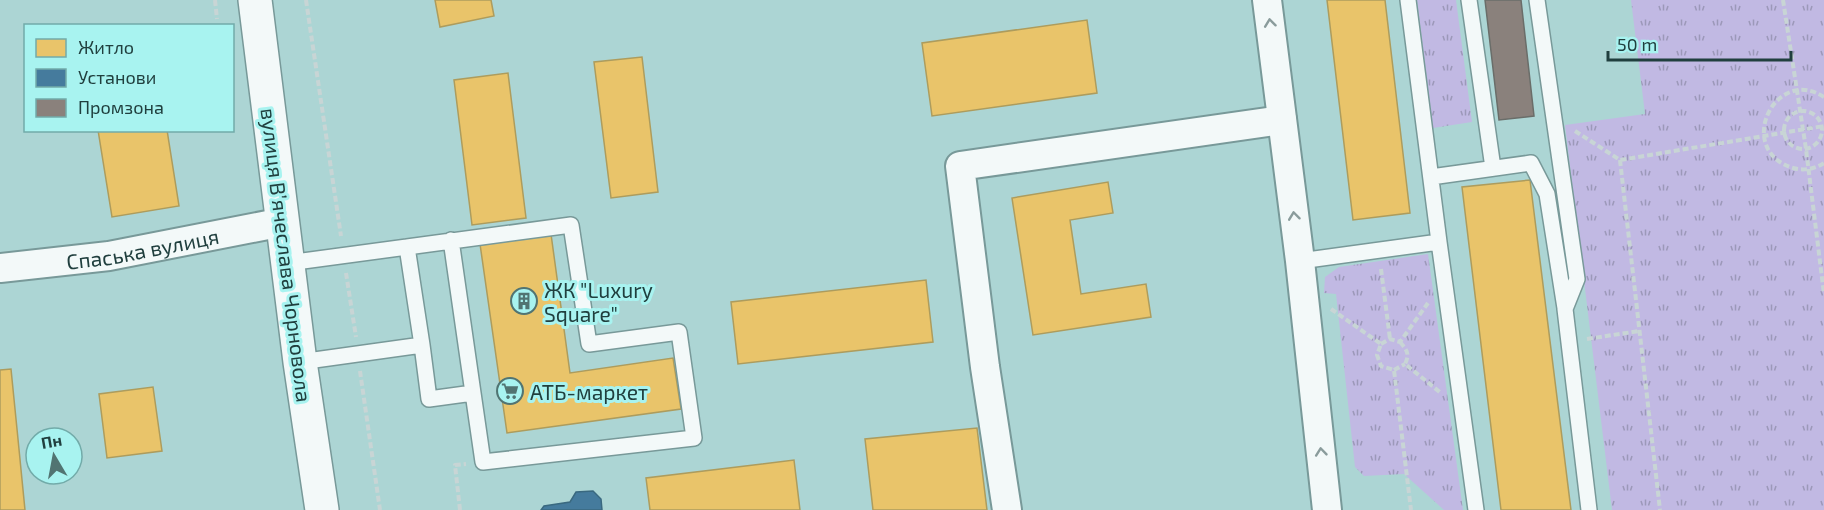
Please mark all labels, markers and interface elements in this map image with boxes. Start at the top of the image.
one-way arrow [1264,18,1276,27]
legend [24,24,234,132]
scale bar [1608,24,1791,62]
text: 50 m [1617,33,1657,55]
text: Житло [78,36,134,58]
text: Установи [78,66,156,88]
text: Промзона [78,96,164,118]
street label: вулиця Вʼячеслава Чорновола [256,107,317,404]
one-way arrow [1288,212,1301,221]
street label: Спаська вулиця [65,222,221,273]
place label: ЖК "Luxury Square" [544,277,653,326]
building icon: ЖК "Luxury Square" [509,286,539,316]
supermarket icon: АТБ-маркет [495,376,525,406]
place label: АТБ-маркет [530,379,648,404]
north arrow [24,426,84,486]
text: Пн [39,430,63,452]
one-way arrow [1315,447,1327,456]

